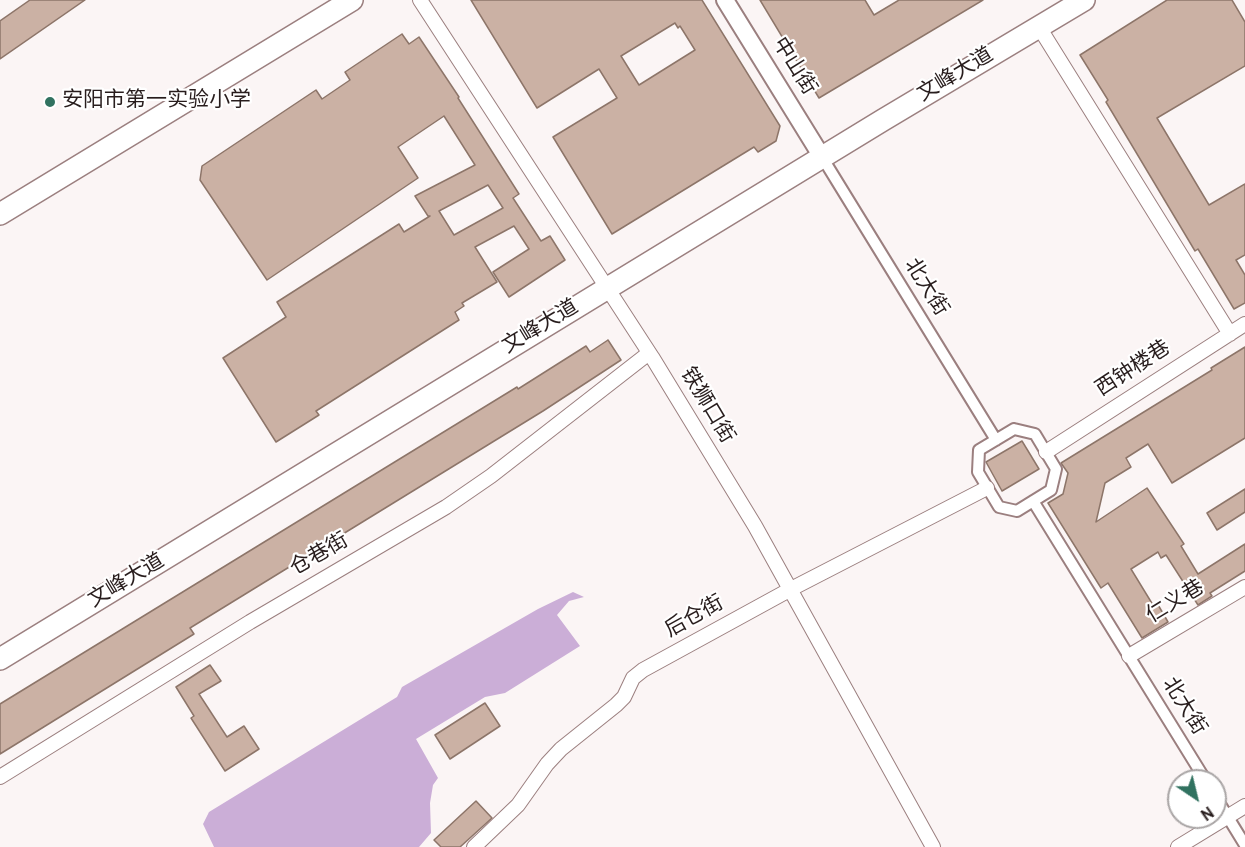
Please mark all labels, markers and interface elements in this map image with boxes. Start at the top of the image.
street label: 中山街 [766,34,820,100]
street label: 文峰大道 [914,44,998,108]
place label: 安阳市第一实验小学 [62,89,251,115]
marker: 安阳市第一实验小学 [43,95,57,109]
street label: 北大街 [898,255,952,321]
street label: 文峰大道 [499,296,583,360]
street label: 西钟楼巷 [1092,337,1176,403]
street label: 铁狮口街 [674,364,738,448]
street label: 仓巷街 [286,529,354,583]
street label: 文峰大道 [85,550,169,614]
street label: 仁义巷 [1143,576,1209,630]
street label: 后仓街 [661,592,729,644]
street label: 北大街 [1156,674,1210,740]
north arrow [1167,769,1227,829]
text: N [1196,801,1217,824]

